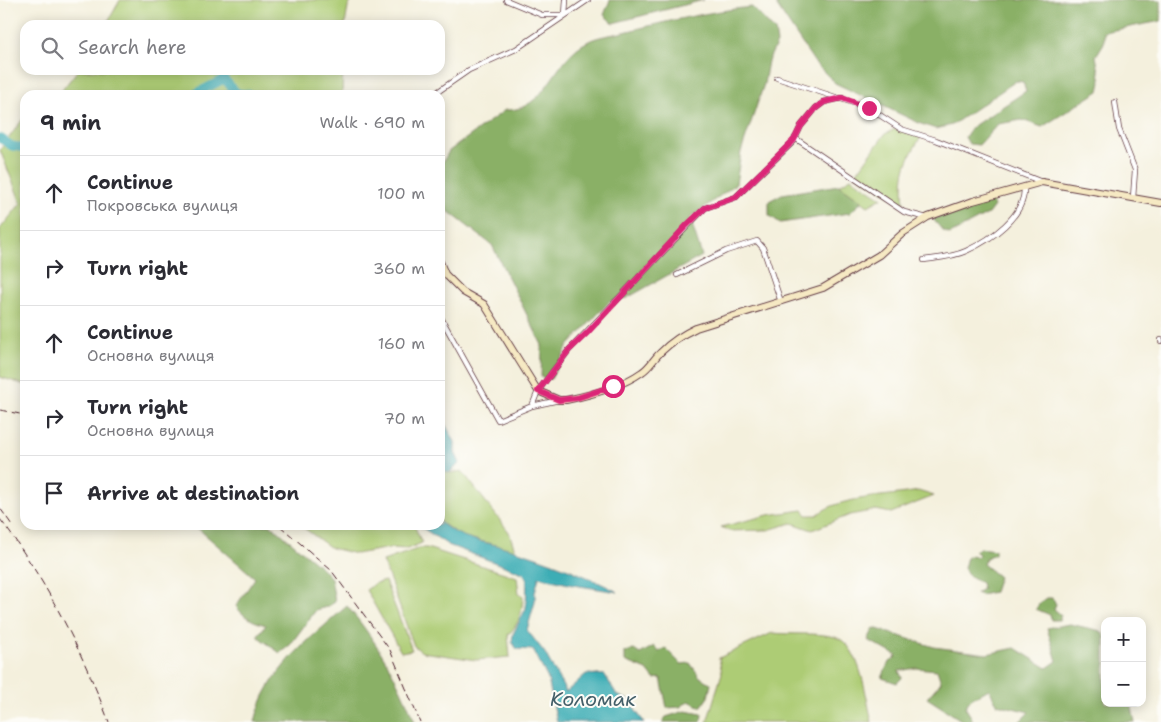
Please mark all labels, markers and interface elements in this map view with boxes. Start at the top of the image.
search box [20,20,445,75]
icon: search [38,34,66,62]
text: Search here [78,35,187,60]
route end [858,97,881,120]
text: 9 min [40,109,101,137]
text: Walk · 690 m [320,112,425,133]
text: Continue [87,170,173,195]
icon: ahead [40,179,68,207]
text: 100 m [377,183,425,204]
text: Покровська вулиця [87,195,238,216]
icon: right [40,254,68,282]
text: Turn right [87,256,188,281]
text: 360 m [373,258,425,279]
text: Continue [87,320,173,345]
icon: ahead [40,329,68,357]
text: 160 m [378,333,425,354]
text: Основна вулиця [87,345,215,366]
route start [602,375,625,398]
text: Turn right [87,395,188,420]
icon: right [40,404,68,432]
text: 70 m [384,408,425,429]
text: Основна вулиця [87,420,215,441]
icon: arrive [40,479,68,507]
text: Arrive at destination [87,481,299,506]
map controls [1101,617,1146,707]
button: + [1101,617,1146,662]
button: − [1101,662,1146,707]
water label: Коломак [550,686,636,712]

